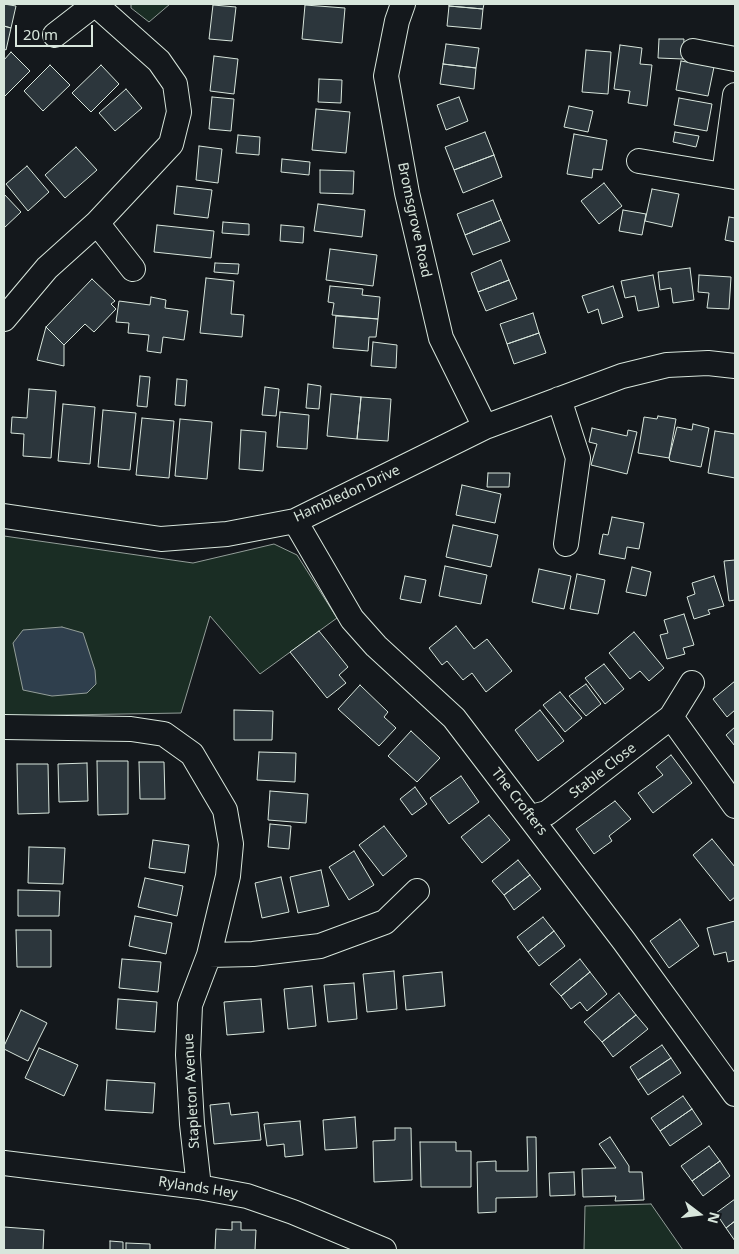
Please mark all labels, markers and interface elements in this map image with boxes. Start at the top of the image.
scale bar [18,15,95,47]
text: 20 m [23,24,58,44]
street label: Bromsgrove Road [394,161,434,279]
street label: Hambledon Drive [291,462,403,526]
street label: Stable Close [566,740,640,802]
street label: The Crofters [487,765,551,839]
street label: Stapleton Avenue [181,1033,203,1149]
street label: Rylands Hey [157,1173,239,1203]
north arrow [674,1189,724,1239]
text: N [703,1210,725,1226]

